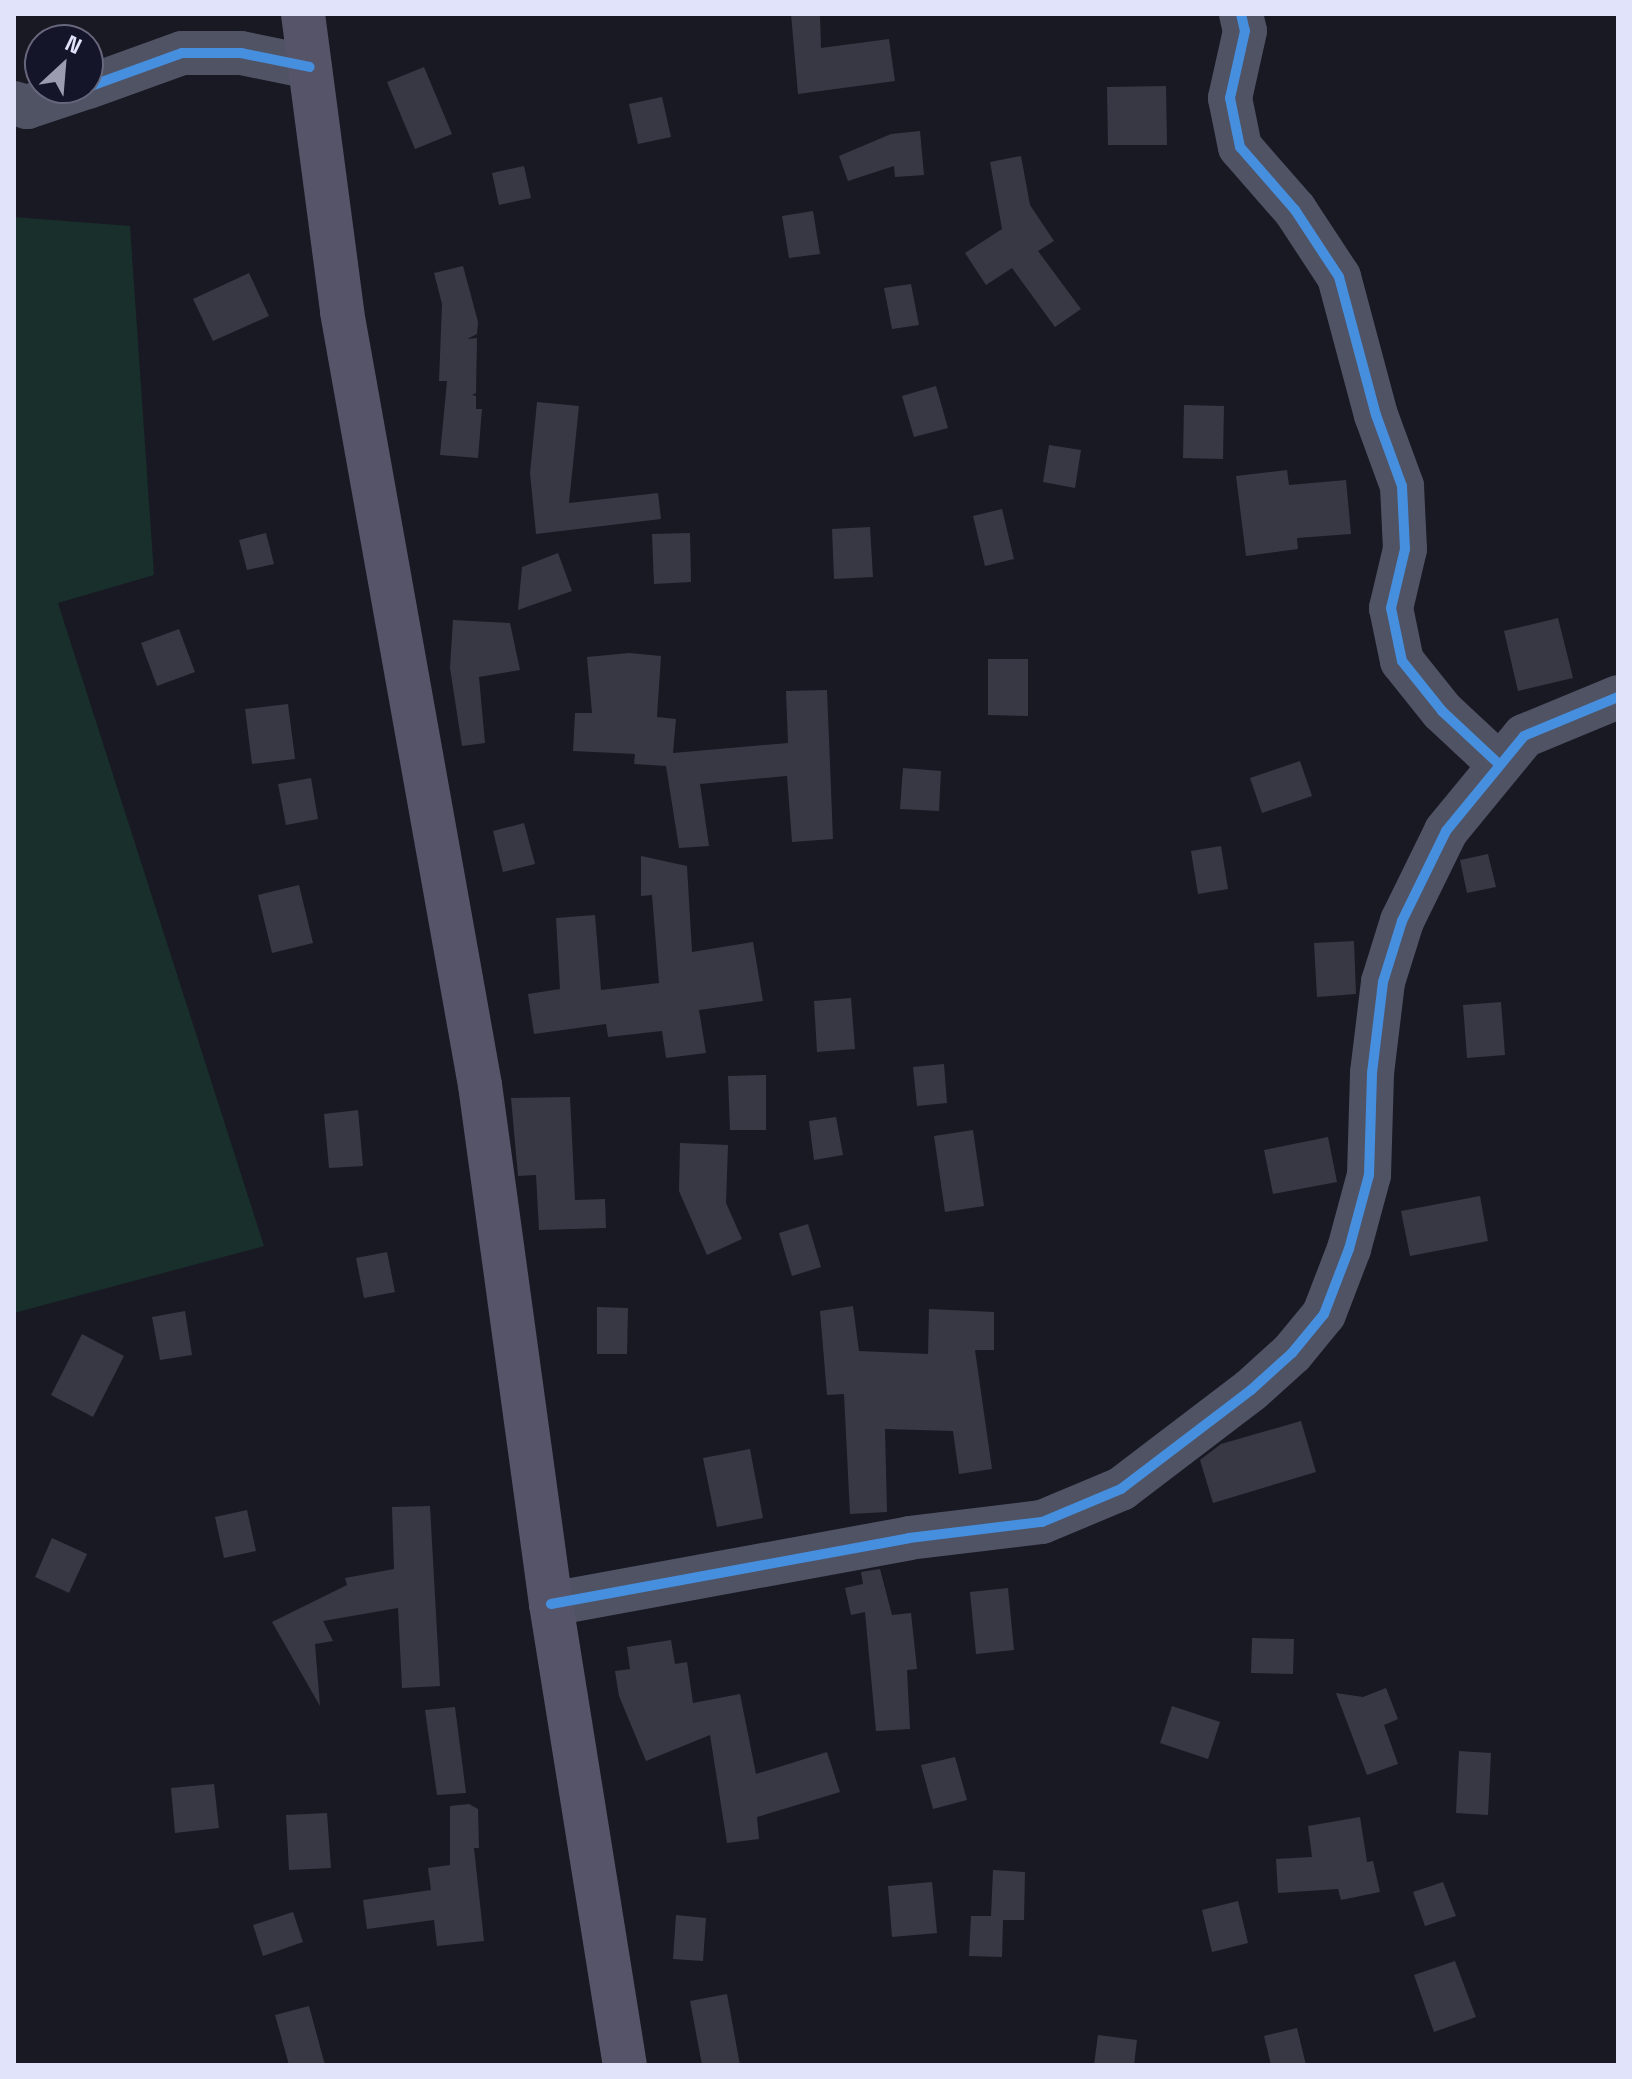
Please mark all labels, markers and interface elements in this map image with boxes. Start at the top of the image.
north arrow [24,24,104,104]
text: N [61,28,86,60]

